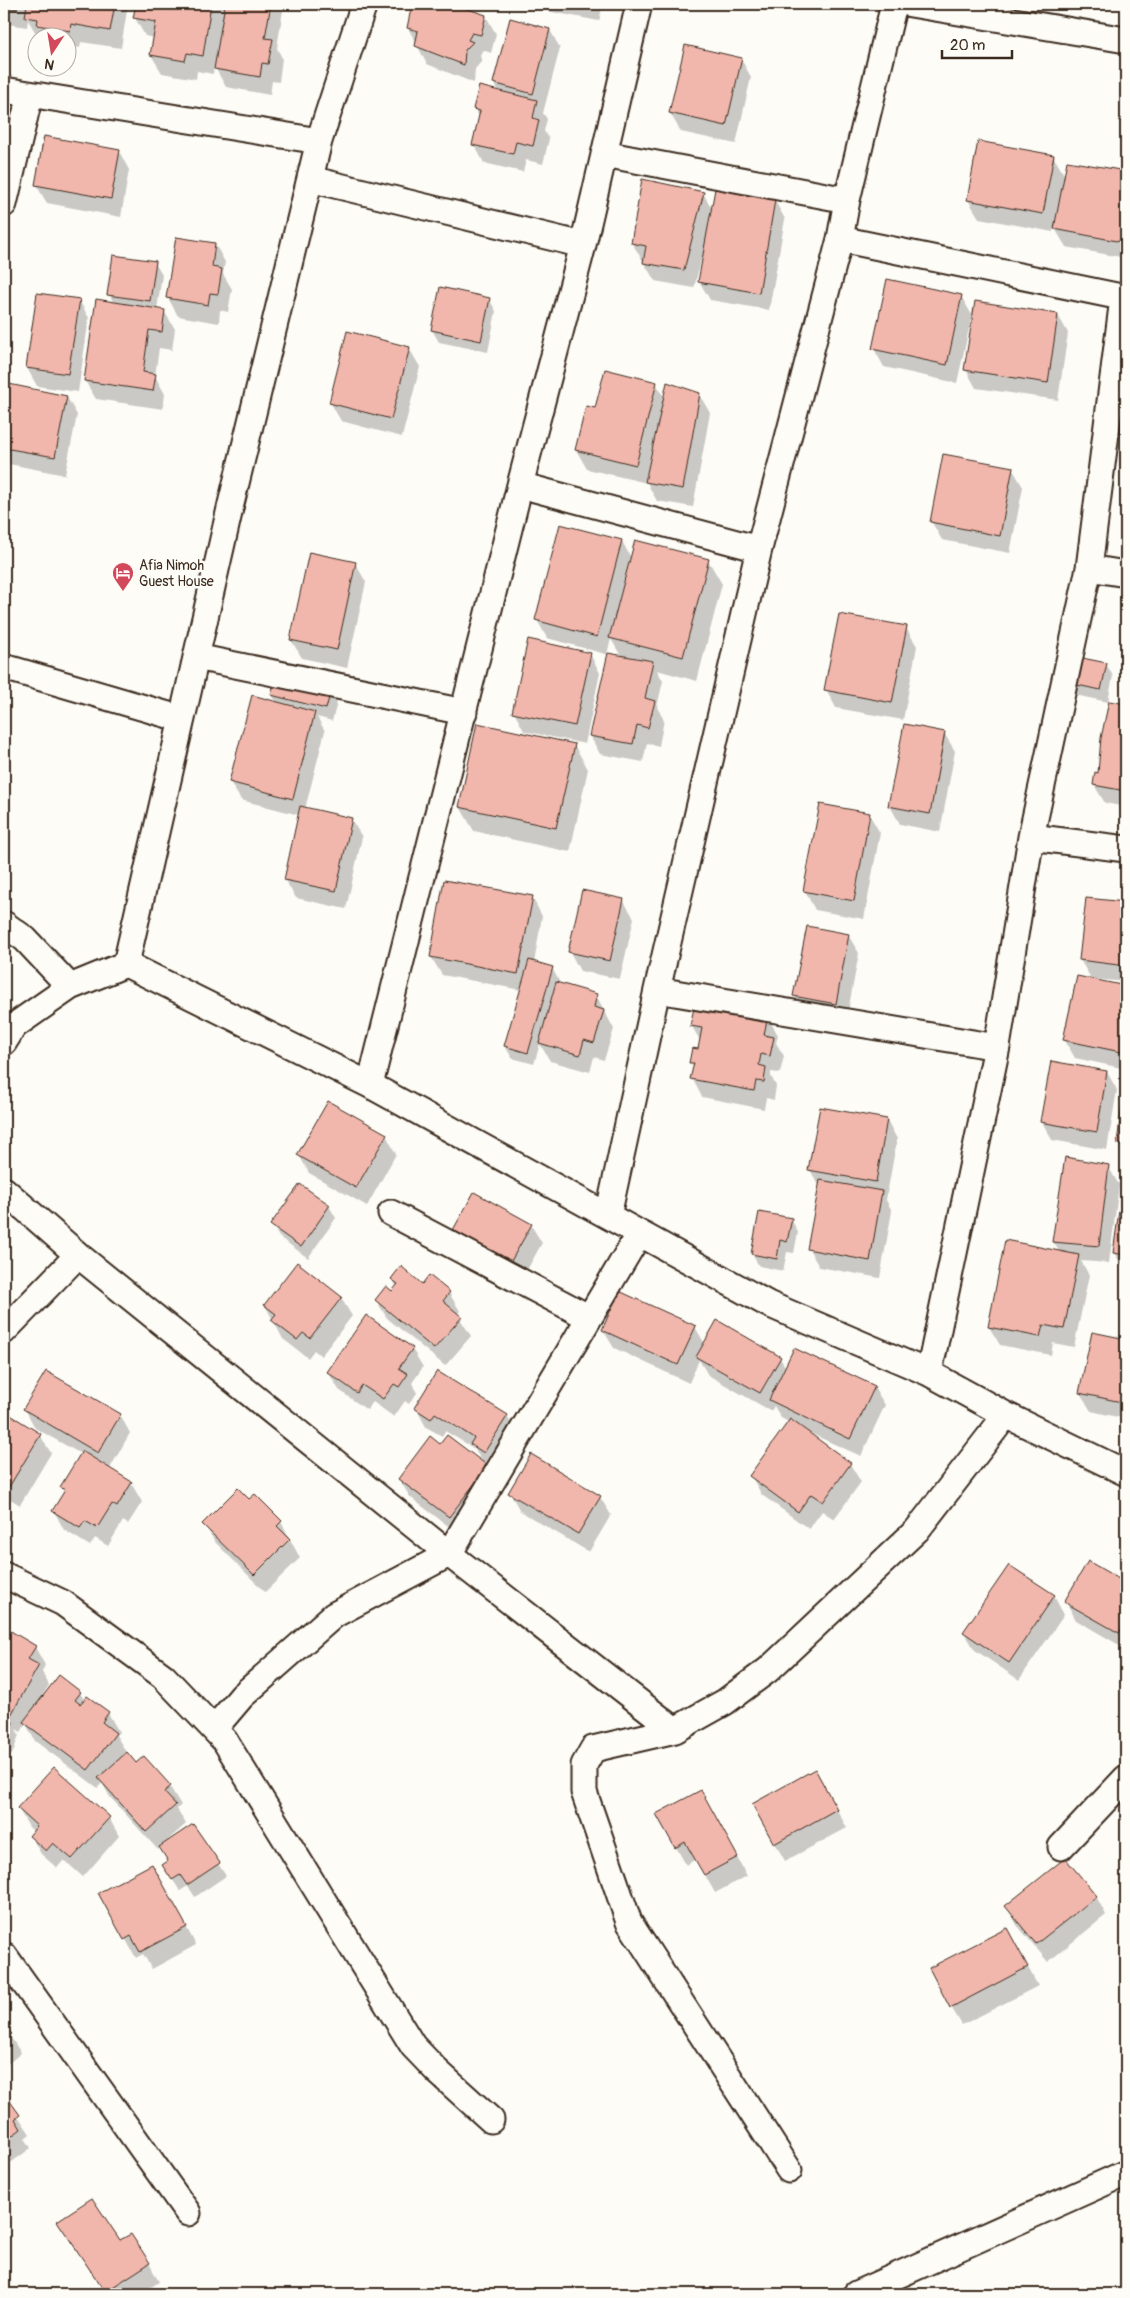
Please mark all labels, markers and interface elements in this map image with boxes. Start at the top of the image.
north arrow [28,28,78,78]
scale bar [942,28,1012,60]
text: 20 m [950,36,985,55]
text: N [43,55,56,74]
place label: Afia Nimoh Guest House [139,557,214,590]
hotel icon: Afia Nimoh Guest House [111,561,135,592]

